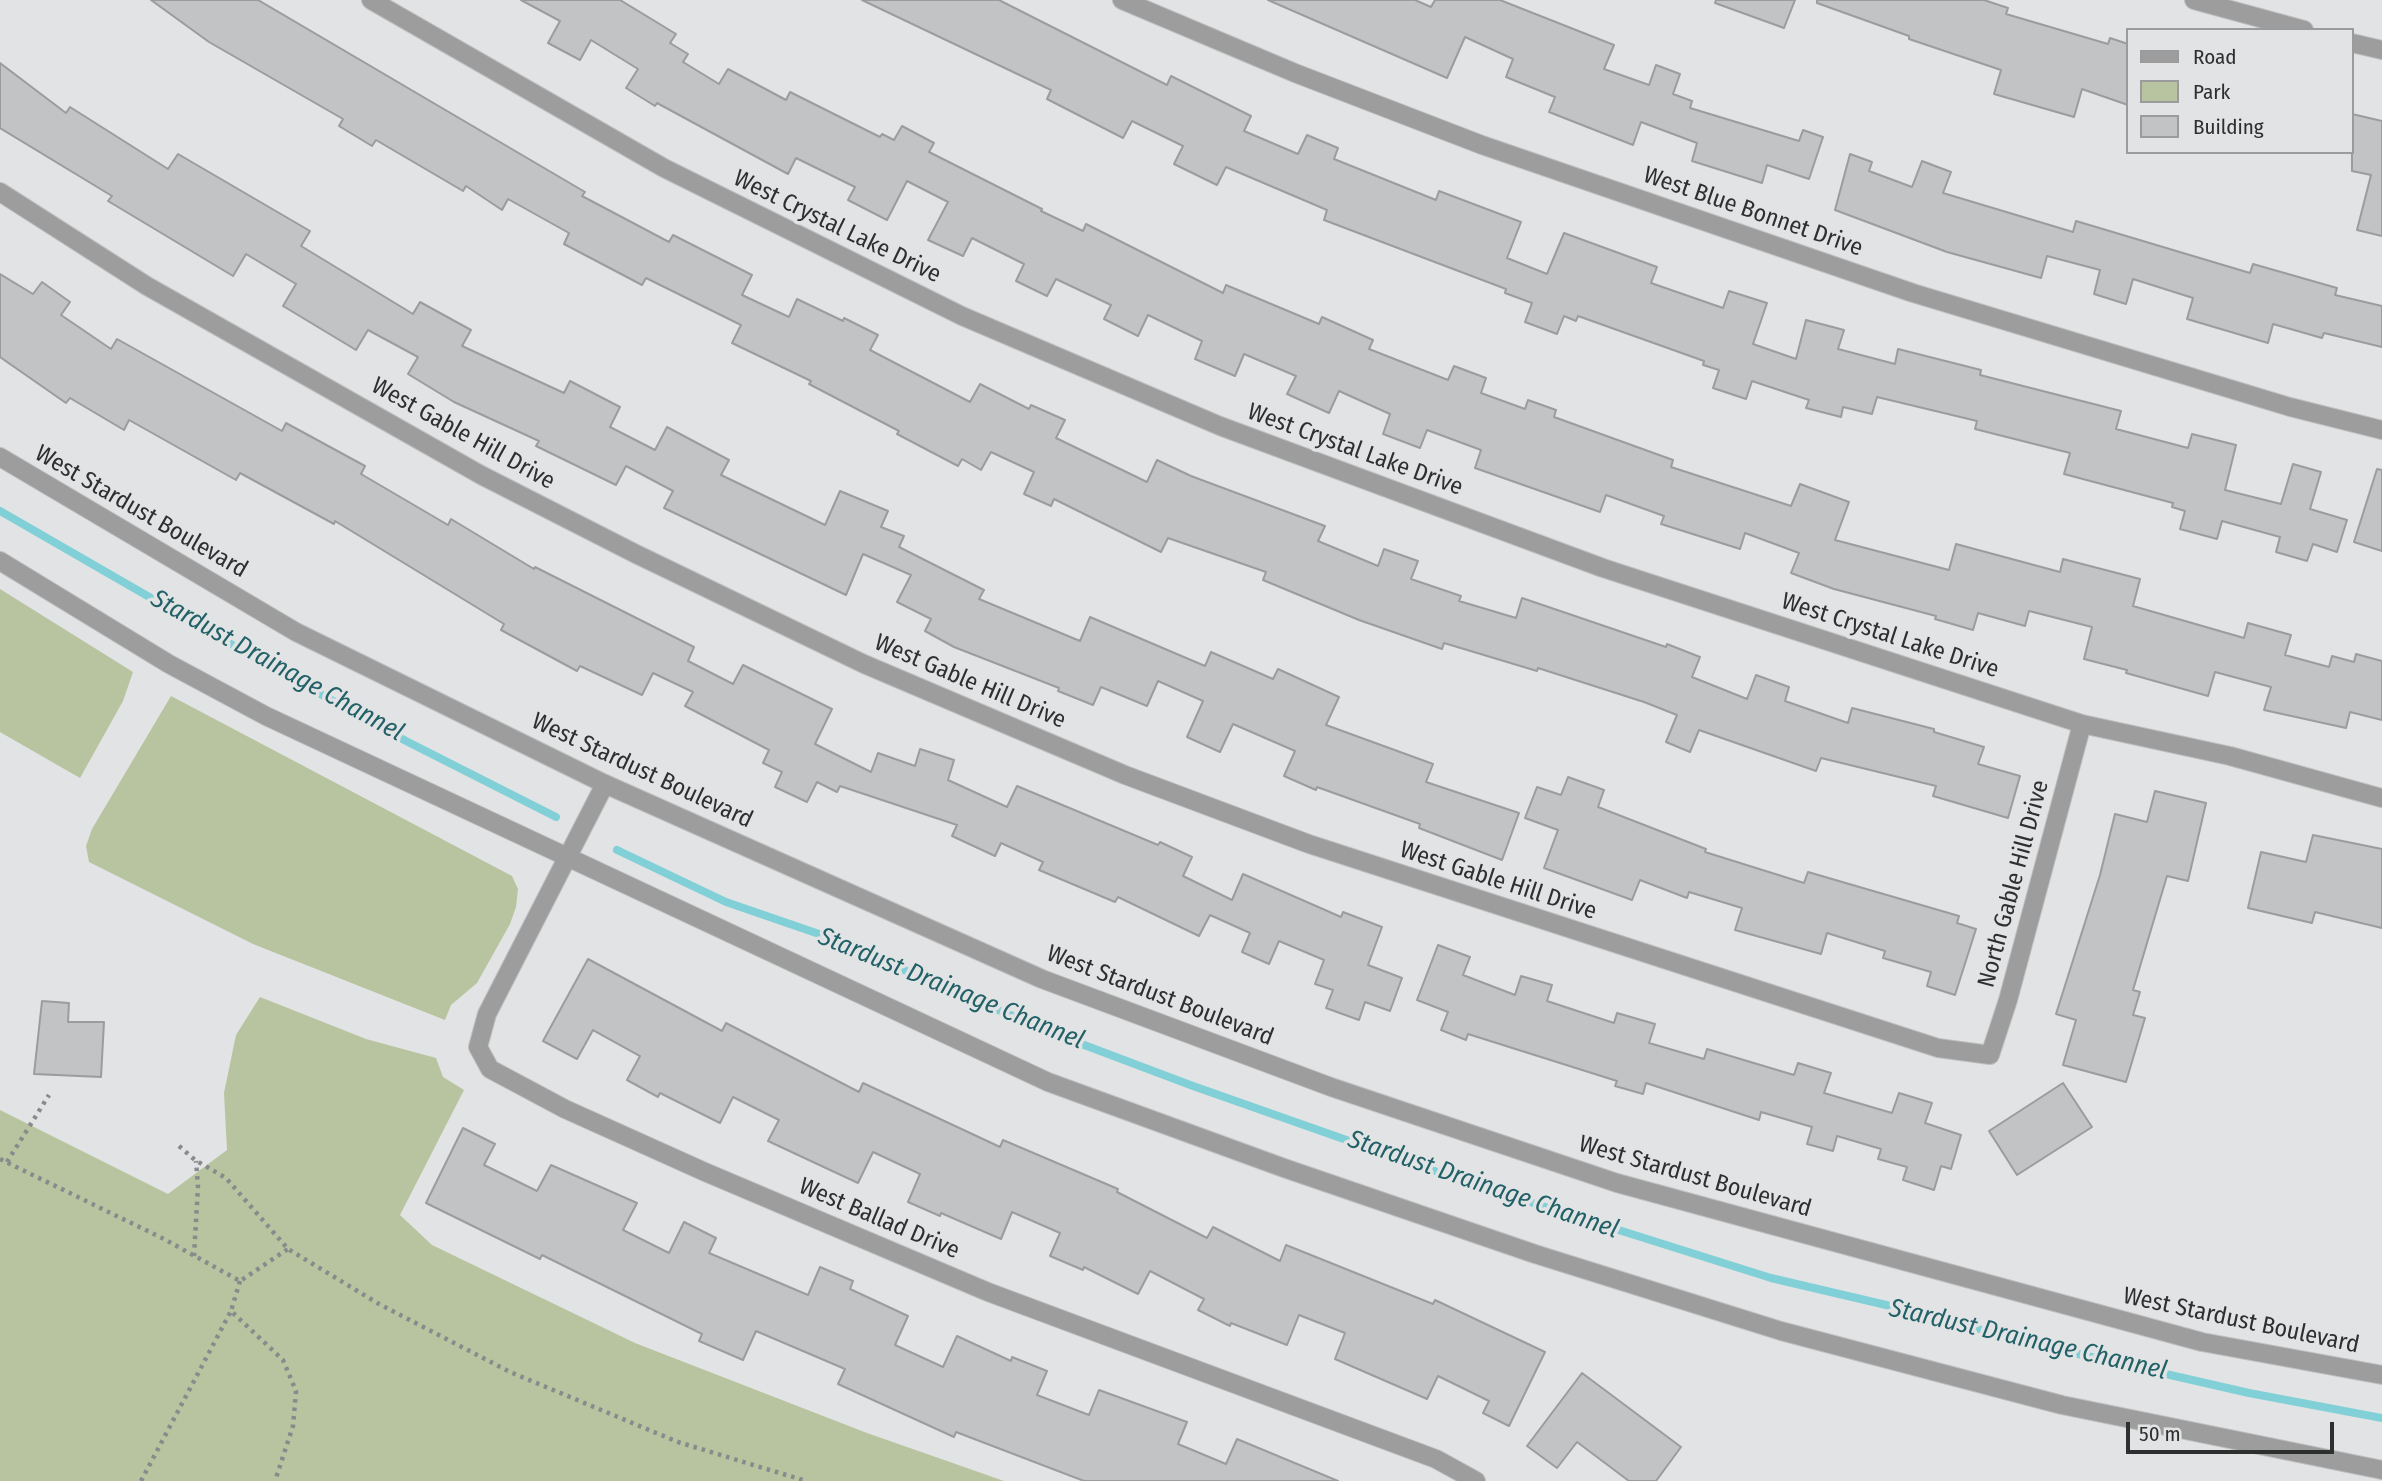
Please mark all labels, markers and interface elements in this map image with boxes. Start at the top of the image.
legend [2126,28,2354,154]
text: Road [2193,44,2237,70]
text: Park [2193,79,2230,105]
text: Building [2193,114,2264,140]
street label: West Blue Bonnet Drive [1640,161,1866,263]
street label: West Crystal Lake Drive [729,164,945,290]
street label: West Gable Hill Drive [366,372,560,496]
street label: West Crystal Lake Drive [1243,398,1467,502]
street label: West Stardust Boulevard [30,439,252,585]
water label: Stardust Drainage Channel [145,584,409,748]
street label: West Crystal Lake Drive [1778,587,2002,685]
street label: West Gable Hill Drive [870,629,1070,735]
street label: West Stardust Boulevard [527,707,757,835]
street label: North Gable Hill Drive [1972,777,2056,991]
street label: West Gable Hill Drive [1396,836,1600,926]
water label: Stardust Drainage Channel [814,921,1088,1057]
street label: West Stardust Boulevard [1043,939,1277,1053]
water label: Stardust Drainage Channel [1344,1124,1622,1246]
street label: West Stardust Boulevard [1575,1130,1815,1224]
street label: West Ballad Drive [794,1172,964,1266]
street label: West Stardust Boulevard [2120,1282,2362,1360]
water label: Stardust Drainage Channel [1886,1293,2170,1387]
scale bar [2130,1408,2338,1452]
text: 50 m [2139,1421,2181,1447]

